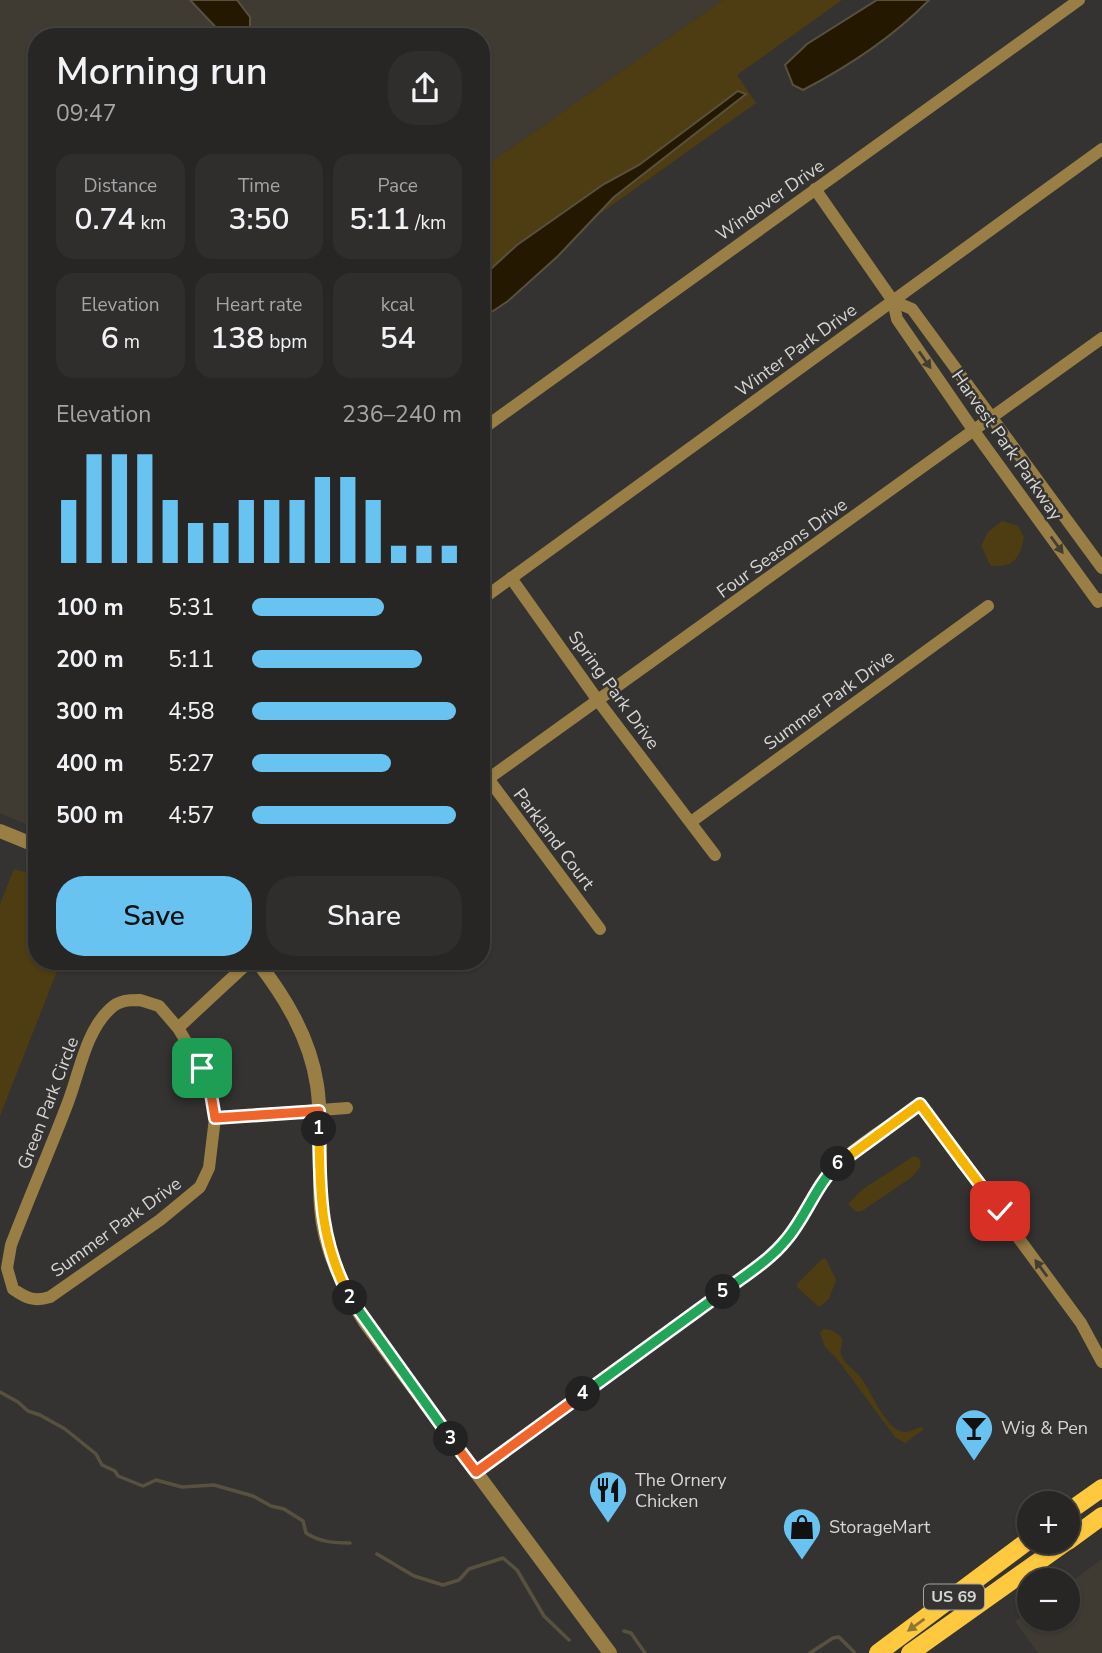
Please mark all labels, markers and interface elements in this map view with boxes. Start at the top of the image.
text: Morning run [56,46,268,97]
button: share [388,51,462,125]
text: 09:47 [56,98,116,129]
street label: Windover Drive [711,154,829,246]
text: Distance [83,173,157,199]
text: Time [238,173,280,199]
text: Pace [377,173,418,199]
text: 0.74 [74,199,136,240]
text: 3:50 [228,199,290,240]
text: 5:11 [349,199,410,240]
text: km [136,210,166,236]
text: /km [410,210,446,236]
text: Elevation [81,292,160,318]
text: Heart rate [216,292,302,318]
text: kcal [381,292,415,318]
street label: Winter Park Drive [731,298,861,402]
text: 6 [101,318,119,359]
text: 138 [210,318,264,359]
text: 54 [380,318,416,359]
text: m [119,329,140,355]
text: bpm [264,329,308,355]
one-way arrow [918,351,932,369]
street label: Harvest Park Parkway [946,365,1068,526]
text: Elevation [56,399,151,430]
text: 236–240 m [342,399,462,430]
street label: Four Seasons Drive [712,493,852,603]
one-way arrow [1050,536,1064,554]
text: 100 m [56,592,124,623]
text: 5:31 [168,592,215,623]
street label: Spring Park Drive [563,626,665,754]
text: 200 m [56,644,124,675]
text: 5:11 [168,644,215,675]
street label: Summer Park Drive [759,644,899,756]
text: 300 m [56,696,124,727]
text: 4:58 [168,696,215,727]
text: 400 m [56,748,124,779]
text: 5:27 [168,748,215,779]
street label: Parkland Court [508,783,600,895]
text: 500 m [56,800,124,831]
text: 4:57 [168,800,215,831]
button: Save [56,876,252,956]
button: Share [266,876,462,956]
street label: Green Park Circle [12,1033,84,1173]
pin [172,1038,232,1098]
icon: arrive [183,1049,221,1087]
pin: 1 [302,1112,336,1146]
text: 1 [313,1115,324,1141]
pin: 6 [820,1146,856,1182]
text: 6 [832,1150,843,1176]
street label: Summer Park Drive [46,1171,186,1283]
pin [970,1181,1030,1241]
icon: check [981,1192,1019,1230]
one-way arrow [1034,1259,1048,1277]
pin: 5 [706,1274,740,1310]
text: 5 [717,1278,728,1304]
pin: 2 [332,1280,368,1316]
text: 2 [344,1284,355,1310]
pin: 4 [566,1376,600,1412]
text: 4 [577,1380,588,1406]
bar icon: Wig & Pen [953,1407,995,1462]
place label: Wig & Pen [1001,1416,1088,1440]
pin: 3 [434,1422,468,1456]
text: 3 [445,1425,456,1451]
place label: The Ornery Chicken [635,1468,727,1513]
restaurant icon: The Ornery Chicken [587,1469,629,1524]
map controls [1017,1491,1080,1631]
button: + [1017,1491,1080,1554]
shop icon: StorageMart [781,1506,823,1561]
place label: StorageMart [829,1515,931,1539]
button: − [1017,1568,1080,1631]
road number: US 69 [924,1584,984,1610]
one-way arrow [907,1618,925,1632]

